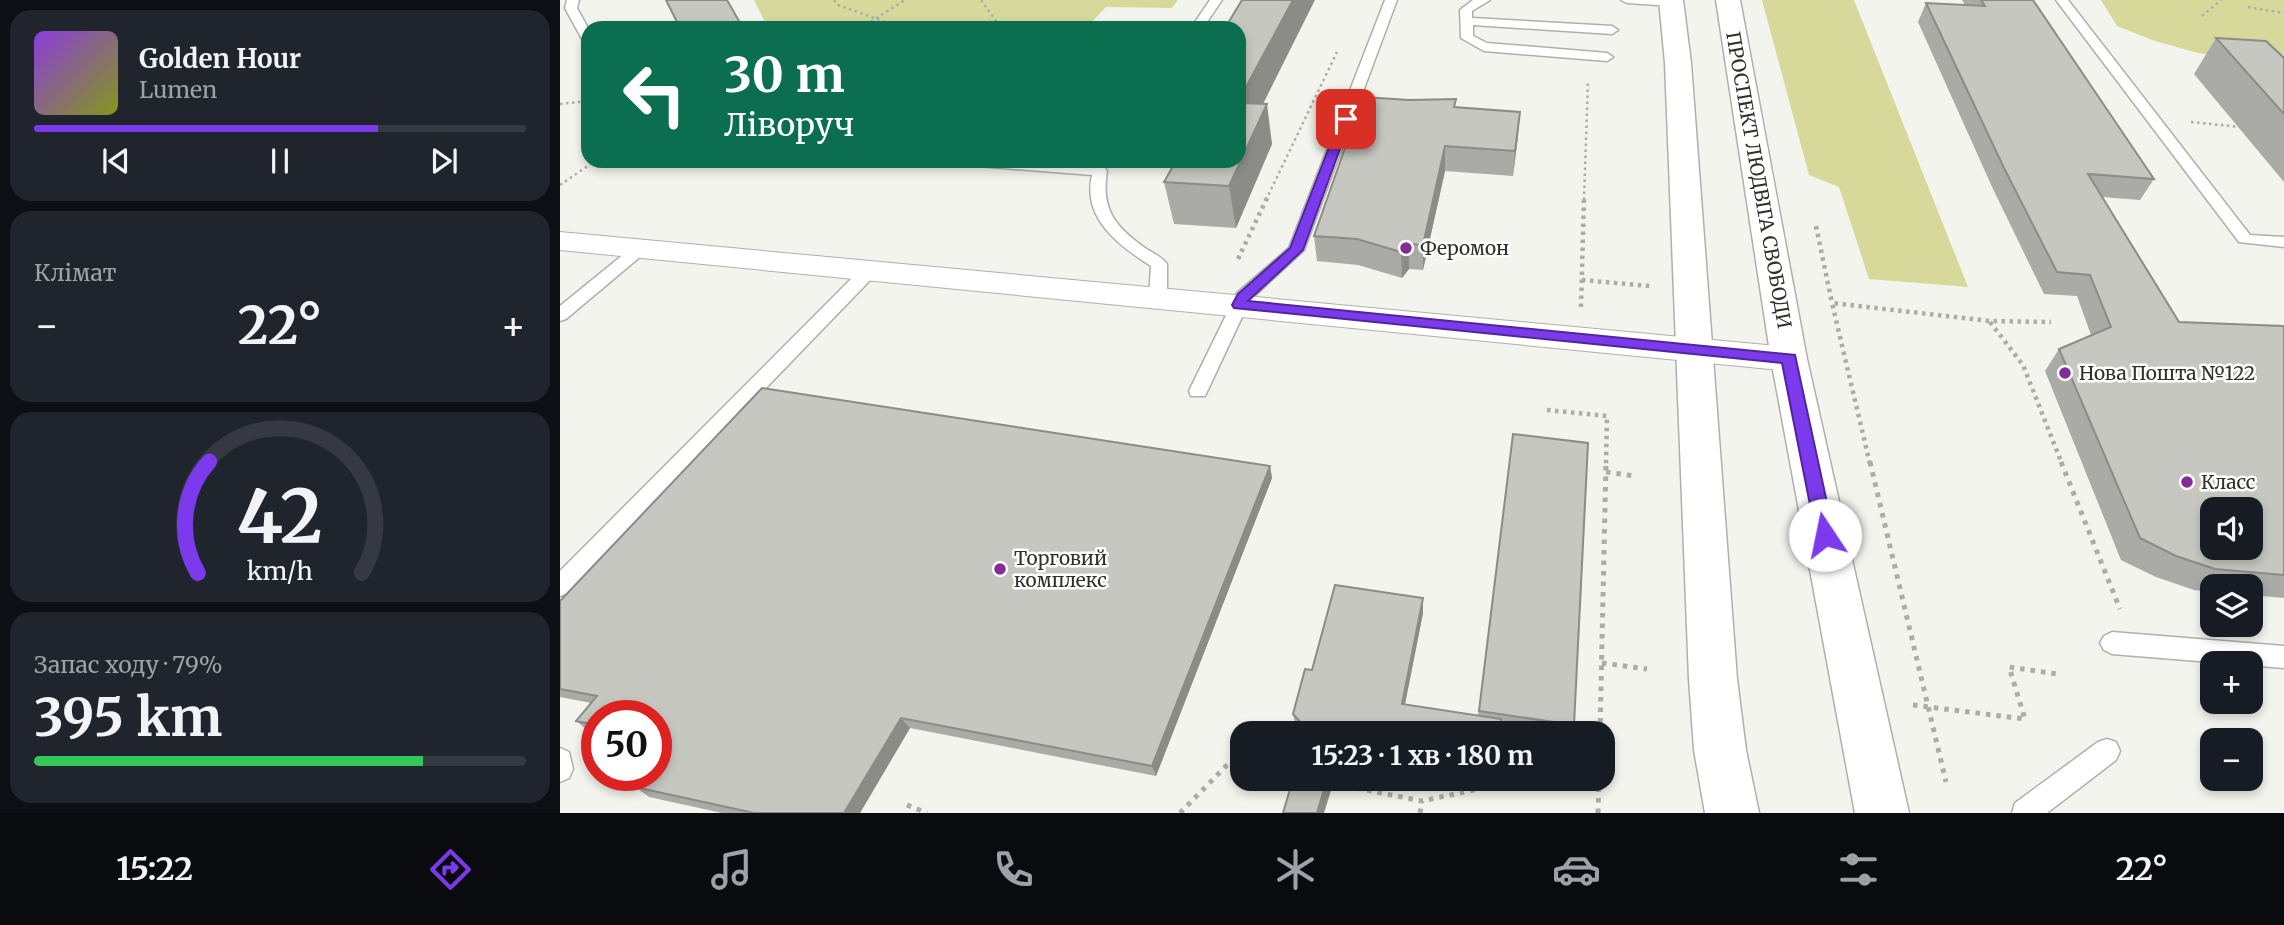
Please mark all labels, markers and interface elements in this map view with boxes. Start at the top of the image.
street label: ПРОСПЕКТ ЛЮДВІГА СВОБОДИ [1721,30,1797,330]
text: Golden Hour [139,42,301,75]
text: 30 m [724,44,845,105]
icon: left [609,49,700,140]
text: Lumen [139,75,217,104]
pin [1316,89,1376,149]
icon: arrive [1327,100,1365,138]
text: Ліворуч [724,105,854,145]
icon: previous [97,142,135,180]
icon: pause [261,142,299,180]
icon: next [425,142,463,180]
place label: Феромон [1420,236,1509,260]
marker: Феромон [1398,240,1414,256]
text: Клімат [34,258,116,287]
text: 22° [238,293,322,358]
text: − [34,302,59,349]
text: + [501,302,526,349]
place label: Нова Пошта №122 [2079,361,2255,385]
marker: Нова Пошта №122 [2057,365,2073,381]
place label: Класс [2201,470,2255,494]
text: 42 [237,471,323,563]
marker: Класс [2179,474,2195,490]
map controls [2200,497,2263,791]
button: sound [2200,497,2263,560]
position arrow [1788,498,1862,572]
place label: Торговий комплекс [1014,546,1107,592]
text: km/h [247,555,313,587]
marker: Торговий комплекс [992,561,1008,577]
button: layers [2200,574,2263,637]
text: Запас ходу · 79% [34,650,223,679]
button: + [2200,651,2263,714]
text: 395 km [34,685,222,750]
speed limit sign: 50 [581,700,672,791]
button: − [2200,728,2263,791]
text: 15:23 · 1 хв · 180 m [1311,739,1534,772]
icon: directions [426,845,475,894]
icon: music [707,845,756,894]
icon: phone [989,845,1038,894]
icon: climate [1271,845,1320,894]
icon: car [1552,845,1601,894]
icon: filters [1834,845,1883,894]
text: 15:22 [116,849,193,889]
text: 22° [2116,849,2168,889]

